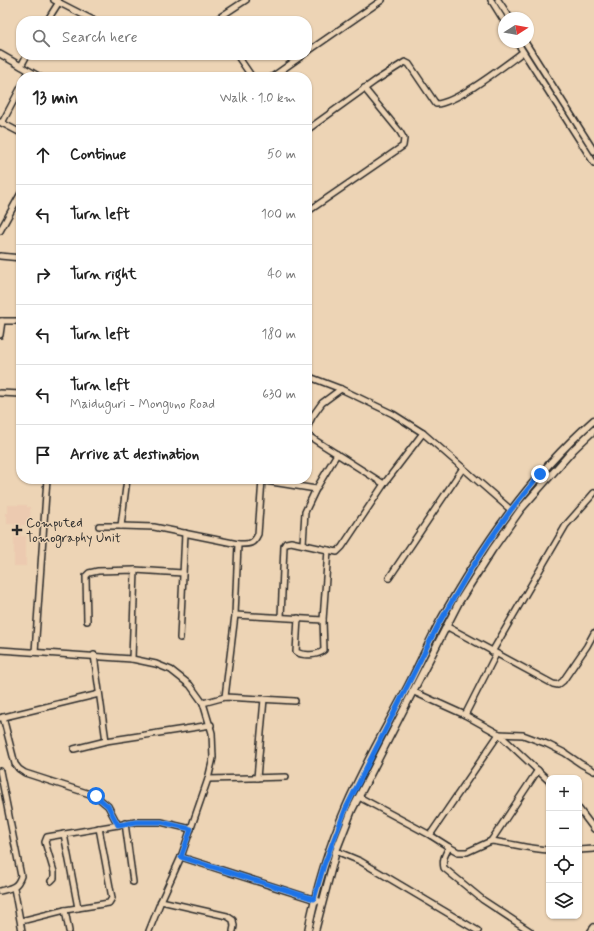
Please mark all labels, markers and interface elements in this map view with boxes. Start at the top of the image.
north arrow [498,12,534,48]
search box [16,16,312,60]
icon: search [30,27,52,49]
text: Search here [62,28,138,48]
text: 13 min [32,87,78,109]
text: Walk · 1.0 km [220,90,296,107]
icon: ahead [32,144,54,166]
text: Continue [70,145,126,165]
text: 50 m [267,146,296,163]
icon: left [32,204,54,226]
text: Turn left [70,205,130,225]
text: 100 m [261,206,296,223]
icon: right [32,264,54,286]
text: Turn right [70,265,137,285]
text: 40 m [267,266,296,283]
icon: left [32,324,54,346]
text: Turn left [70,325,130,345]
text: 180 m [261,326,296,343]
text: Turn left [70,376,130,396]
icon: left [32,384,54,406]
text: 630 m [262,386,296,403]
text: Maiduguri - Monguno Road [70,396,215,413]
icon: arrive [32,444,54,466]
text: Arrive at destination [70,445,199,465]
route end [531,465,549,483]
place label: Computed Tomography Unit [26,515,121,548]
marker: Computed Tomography Unit [11,524,23,536]
map controls [546,775,582,919]
button: + [546,775,582,811]
route start [87,787,105,805]
button: − [546,811,582,847]
button: locate [546,847,582,883]
button: layers [546,883,582,919]

